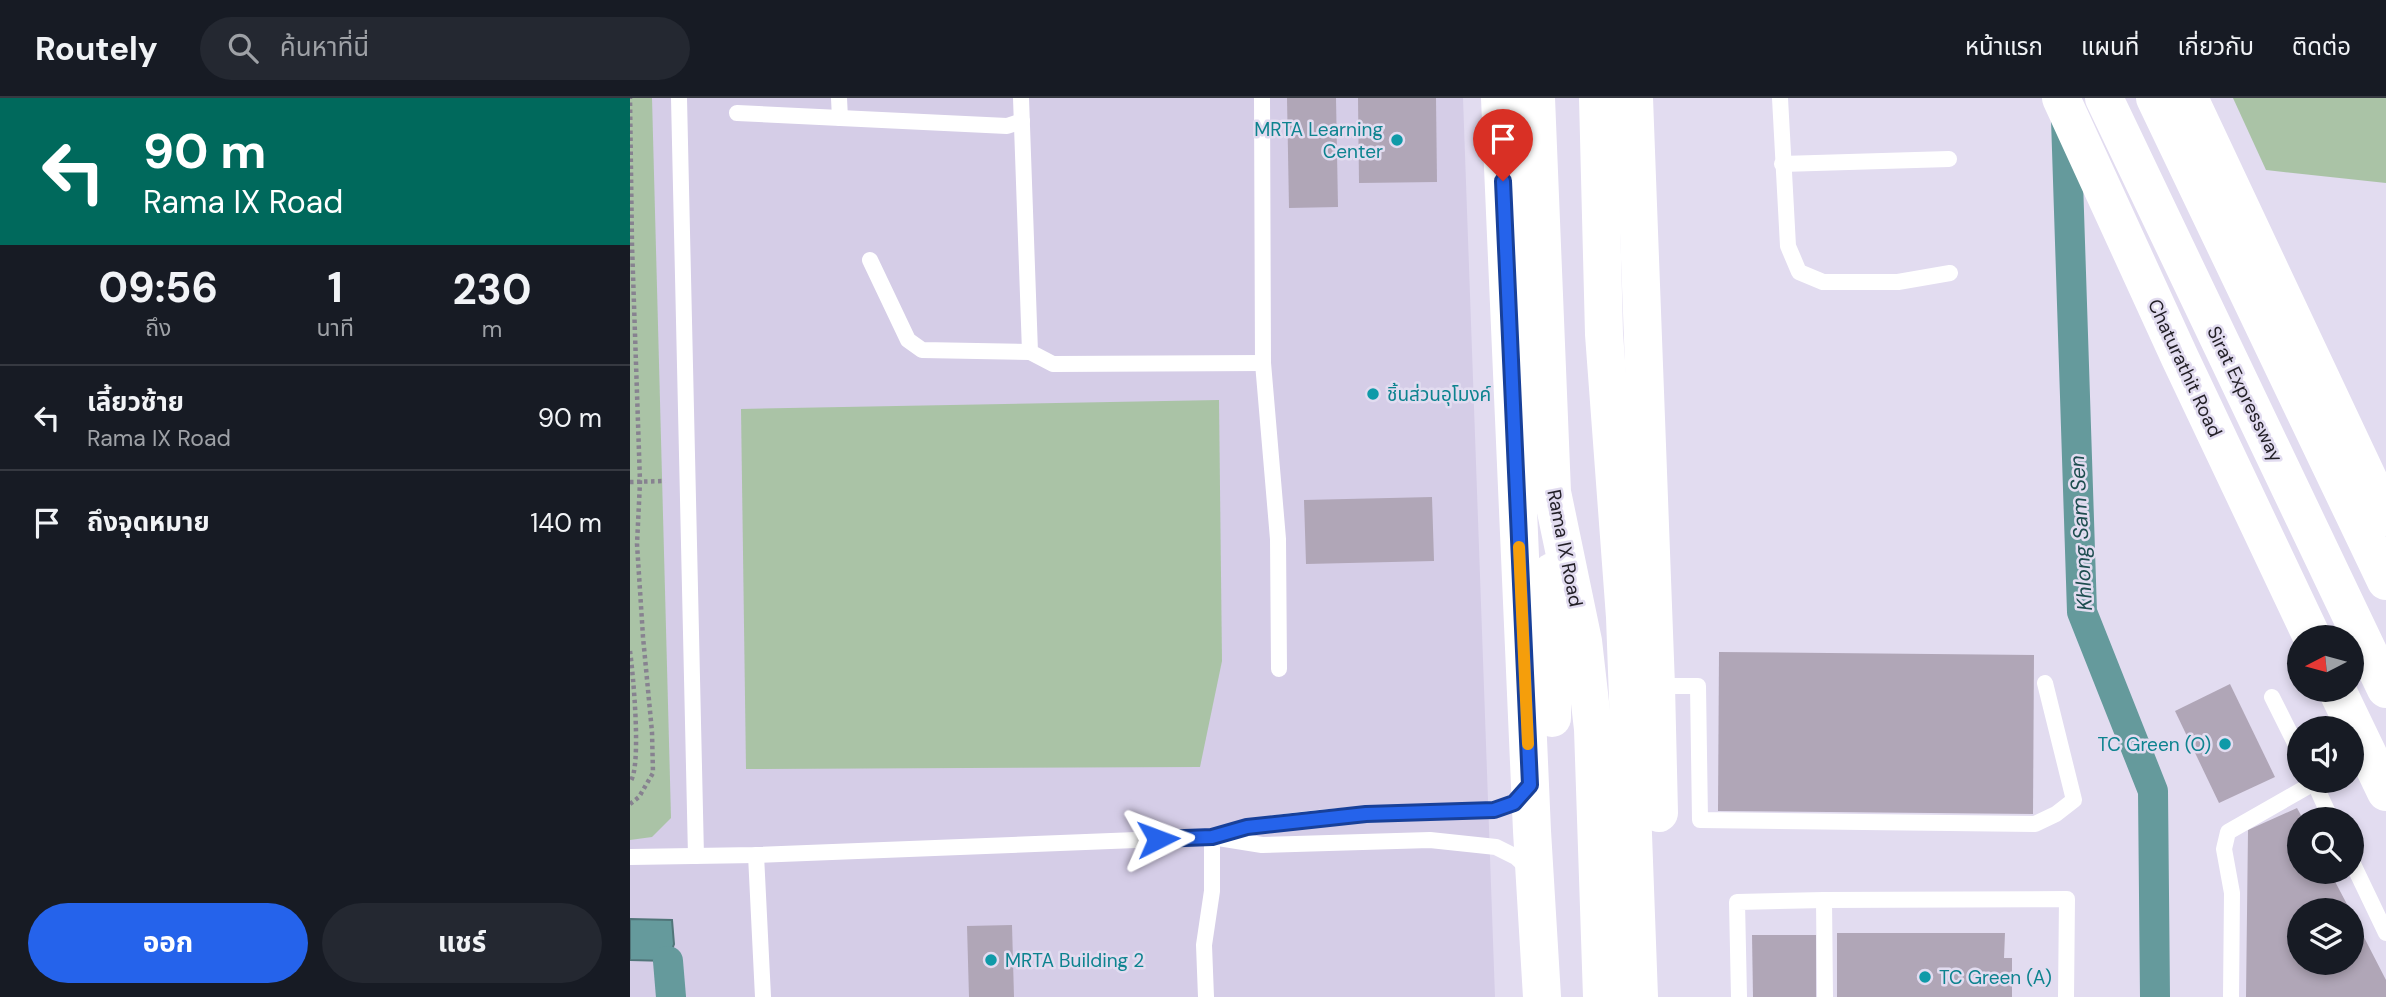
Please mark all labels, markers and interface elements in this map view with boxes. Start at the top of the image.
search box [200,17,690,80]
text: Routely [35,27,158,70]
icon: search [224,29,262,67]
text: ค้นหาที่นี่ [280,30,369,64]
text: หน้าแรก [1965,31,2043,62]
text: แผนที่ [2081,31,2139,62]
text: เกี่ยวกับ [2177,31,2254,62]
text: ติดต่อ [2292,31,2351,62]
pin [1473,109,1533,181]
place label: MRTA Learning Center [1254,117,1383,164]
text: 90 m [143,119,266,183]
icon: arrive [1484,120,1522,158]
icon: left [28,126,119,217]
marker: MRTA Learning Center [1389,132,1405,148]
text: Rama IX Road [143,181,343,223]
text: 09:56 [98,260,218,315]
text: 1 [328,260,343,315]
text: 230 [452,262,532,317]
street label: Chaturathit Road [2142,295,2228,441]
text: ถึง [145,313,171,343]
text: นาที [317,313,354,343]
text: m [482,314,502,344]
street label: Sirat Expressway [2201,322,2289,466]
place label: ชิ้นส่วนอุโมงค์ [1387,382,1491,407]
text: เลี้ยวซ้าย [87,385,184,419]
marker: ชิ้นส่วนอุโมงค์ [1365,386,1381,402]
icon: left [28,399,66,437]
text: 90 m [538,401,602,435]
text: Rama IX Road [87,423,231,453]
water label: Khlong Sam Sen [2063,454,2099,612]
street label: Rama IX Road [1541,487,1589,609]
icon: arrive [28,504,66,542]
text: ถึงจุดหมาย [87,505,210,539]
text: 140 m [530,506,602,540]
north arrow [2287,625,2364,702]
map controls [2287,625,2364,975]
button: sound [2287,716,2364,793]
place label: TC Green (O) [2097,732,2211,757]
marker: TC Green (O) [2217,736,2233,752]
position arrow [1121,802,1195,876]
button: search [2287,807,2364,884]
button: layers [2287,898,2364,975]
button: ออก [28,903,308,983]
button: แชร์ [322,903,602,983]
place label: MRTA Building 2 [1005,948,1144,973]
marker: MRTA Building 2 [983,952,999,968]
place label: TC Green (A) [1939,965,2052,990]
marker: TC Green (A) [1917,969,1933,985]

